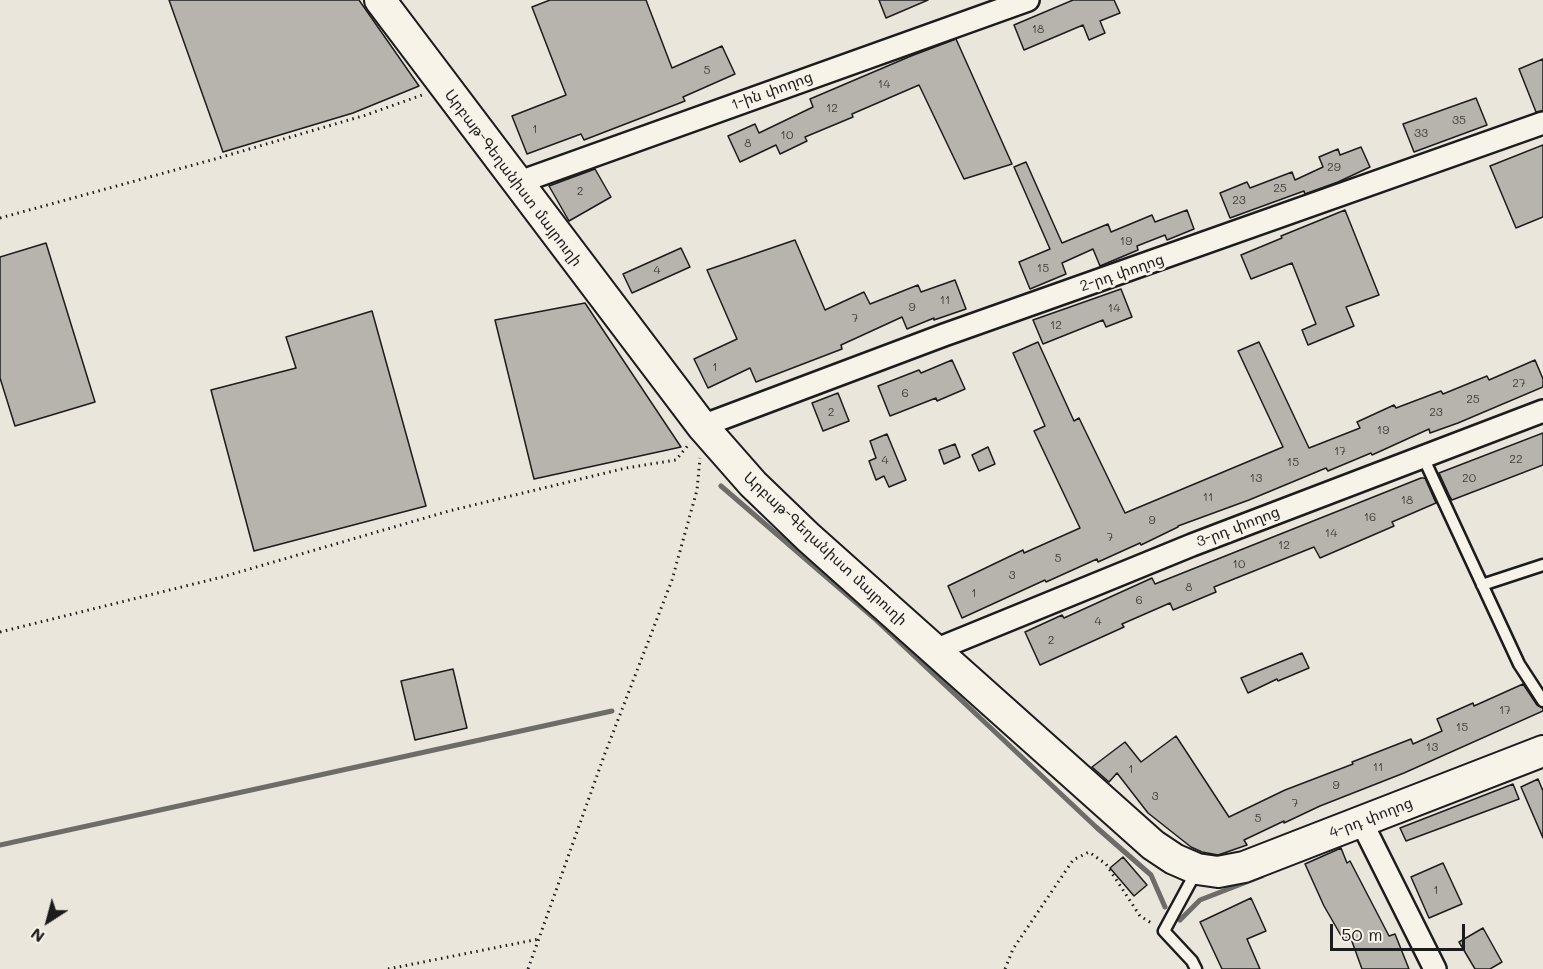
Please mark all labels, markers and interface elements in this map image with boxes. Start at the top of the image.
house number: 18 [1032,22,1044,36]
house number: 5 [704,63,710,77]
street label: 1-ին փողոց [729,68,815,114]
house number: 14 [878,77,890,91]
street label: Արբաթ-Գեղանիստ մայրուղի [441,86,585,270]
house number: 12 [826,101,838,115]
house number: 35 [1452,113,1466,127]
house number: 1 [532,122,538,136]
house number: 33 [1414,126,1428,140]
house number: 10 [781,128,793,142]
house number: 8 [744,136,752,150]
house number: 29 [1327,160,1341,174]
house number: 25 [1273,181,1287,195]
house number: 2 [577,184,583,198]
house number: 23 [1232,193,1246,207]
house number: 19 [1120,234,1132,248]
street label: 2-րդ փողոց [1078,250,1166,296]
house number: 15 [1037,261,1049,275]
house number: 4 [653,263,661,277]
house number: 11 [940,293,950,307]
house number: 9 [908,300,916,314]
house number: 14 [1108,301,1120,315]
house number: 7 [852,311,858,325]
house number: 12 [1050,318,1062,332]
house number: 1 [712,360,718,374]
house number: 27 [1512,376,1526,390]
house number: 6 [901,386,909,400]
house number: 25 [1466,392,1480,406]
house number: 2 [828,405,834,419]
house number: 23 [1429,405,1443,419]
house number: 19 [1377,423,1389,437]
house number: 17 [1334,444,1346,458]
house number: 22 [1509,452,1523,466]
house number: 4 [881,453,889,467]
house number: 15 [1287,455,1299,469]
street label: Արբաթ-Գեղանիստ մայրուղի [740,468,910,630]
house number: 13 [1250,471,1262,485]
house number: 20 [1462,471,1476,485]
house number: 11 [1203,490,1213,504]
house number: 18 [1401,493,1413,507]
street label: 3-րդ փողոց [1194,503,1282,551]
house number: 16 [1364,510,1376,524]
house number: 9 [1148,513,1156,527]
house number: 14 [1325,526,1337,540]
house number: 7 [1107,530,1113,544]
house number: 12 [1278,538,1290,552]
house number: 5 [1055,551,1061,565]
house number: 10 [1233,557,1245,571]
house number: 3 [1008,568,1016,582]
house number: 8 [1185,580,1193,594]
house number: 1 [971,586,977,600]
house number: 6 [1135,593,1143,607]
house number: 4 [1094,614,1102,628]
house number: 2 [1048,633,1054,647]
house number: 17 [1499,703,1511,717]
house number: 15 [1456,720,1468,734]
house number: 13 [1426,740,1438,754]
house number: 11 [1373,760,1383,774]
house number: 1 [1128,762,1134,776]
house number: 9 [1332,778,1340,792]
house number: 3 [1151,789,1159,803]
street label: 4-րդ փողոց [1327,794,1415,842]
house number: 7 [1292,796,1298,810]
house number: 5 [1255,811,1261,825]
house number: 1 [1433,883,1439,897]
north arrow [18,891,78,951]
scale bar [1333,912,1468,950]
text: 50 m [1341,922,1383,946]
text: N [26,924,48,948]

